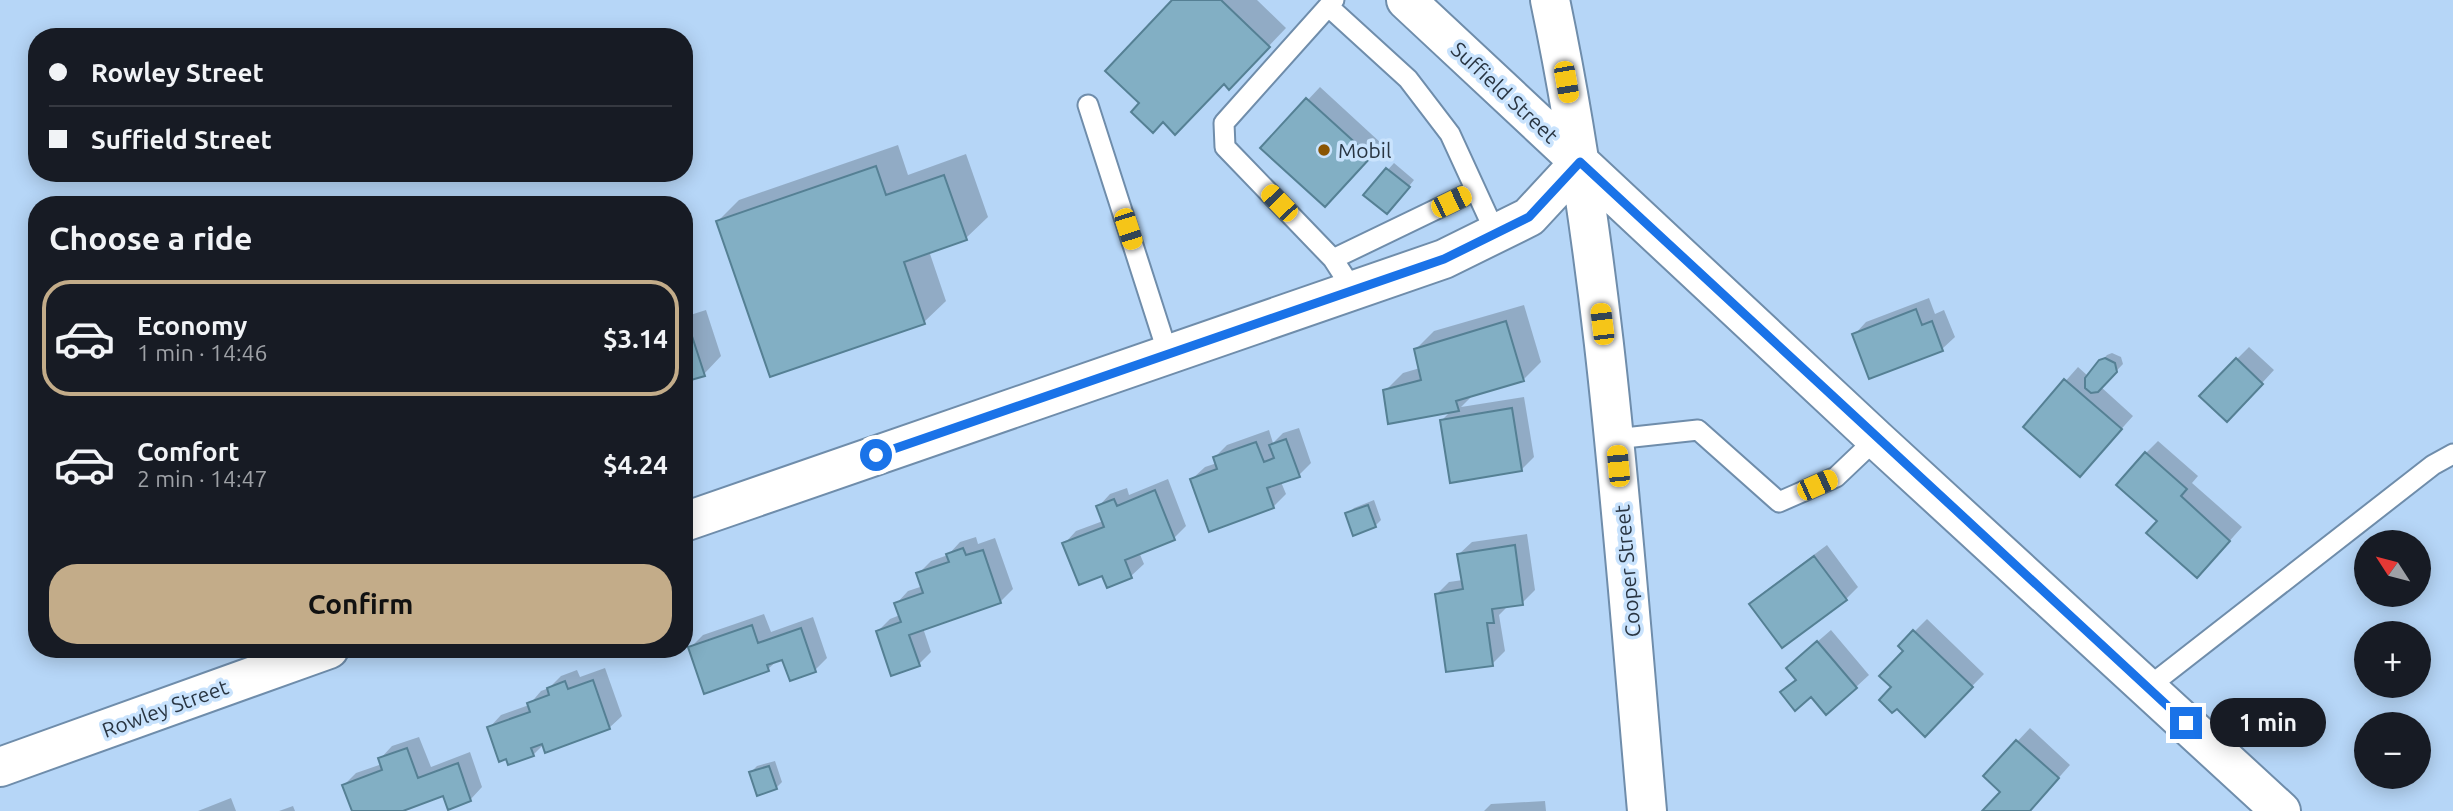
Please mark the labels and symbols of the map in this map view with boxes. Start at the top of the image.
street label: Suffield Street [1447,37,1563,147]
car [1553,59,1580,105]
place label: Mobil [1338,138,1391,162]
marker: Mobil [1316,142,1332,158]
car [1257,181,1302,225]
car [1428,183,1475,221]
car [1112,206,1145,252]
car [1590,302,1615,346]
route start [860,439,892,471]
car [1606,444,1631,488]
car [1794,467,1841,503]
street label: Cooper Street [1609,504,1645,638]
north arrow [2354,530,2431,607]
street label: Rowley Street [99,674,231,742]
callout: 1 min [2210,698,2326,748]
route end [2170,707,2202,739]

